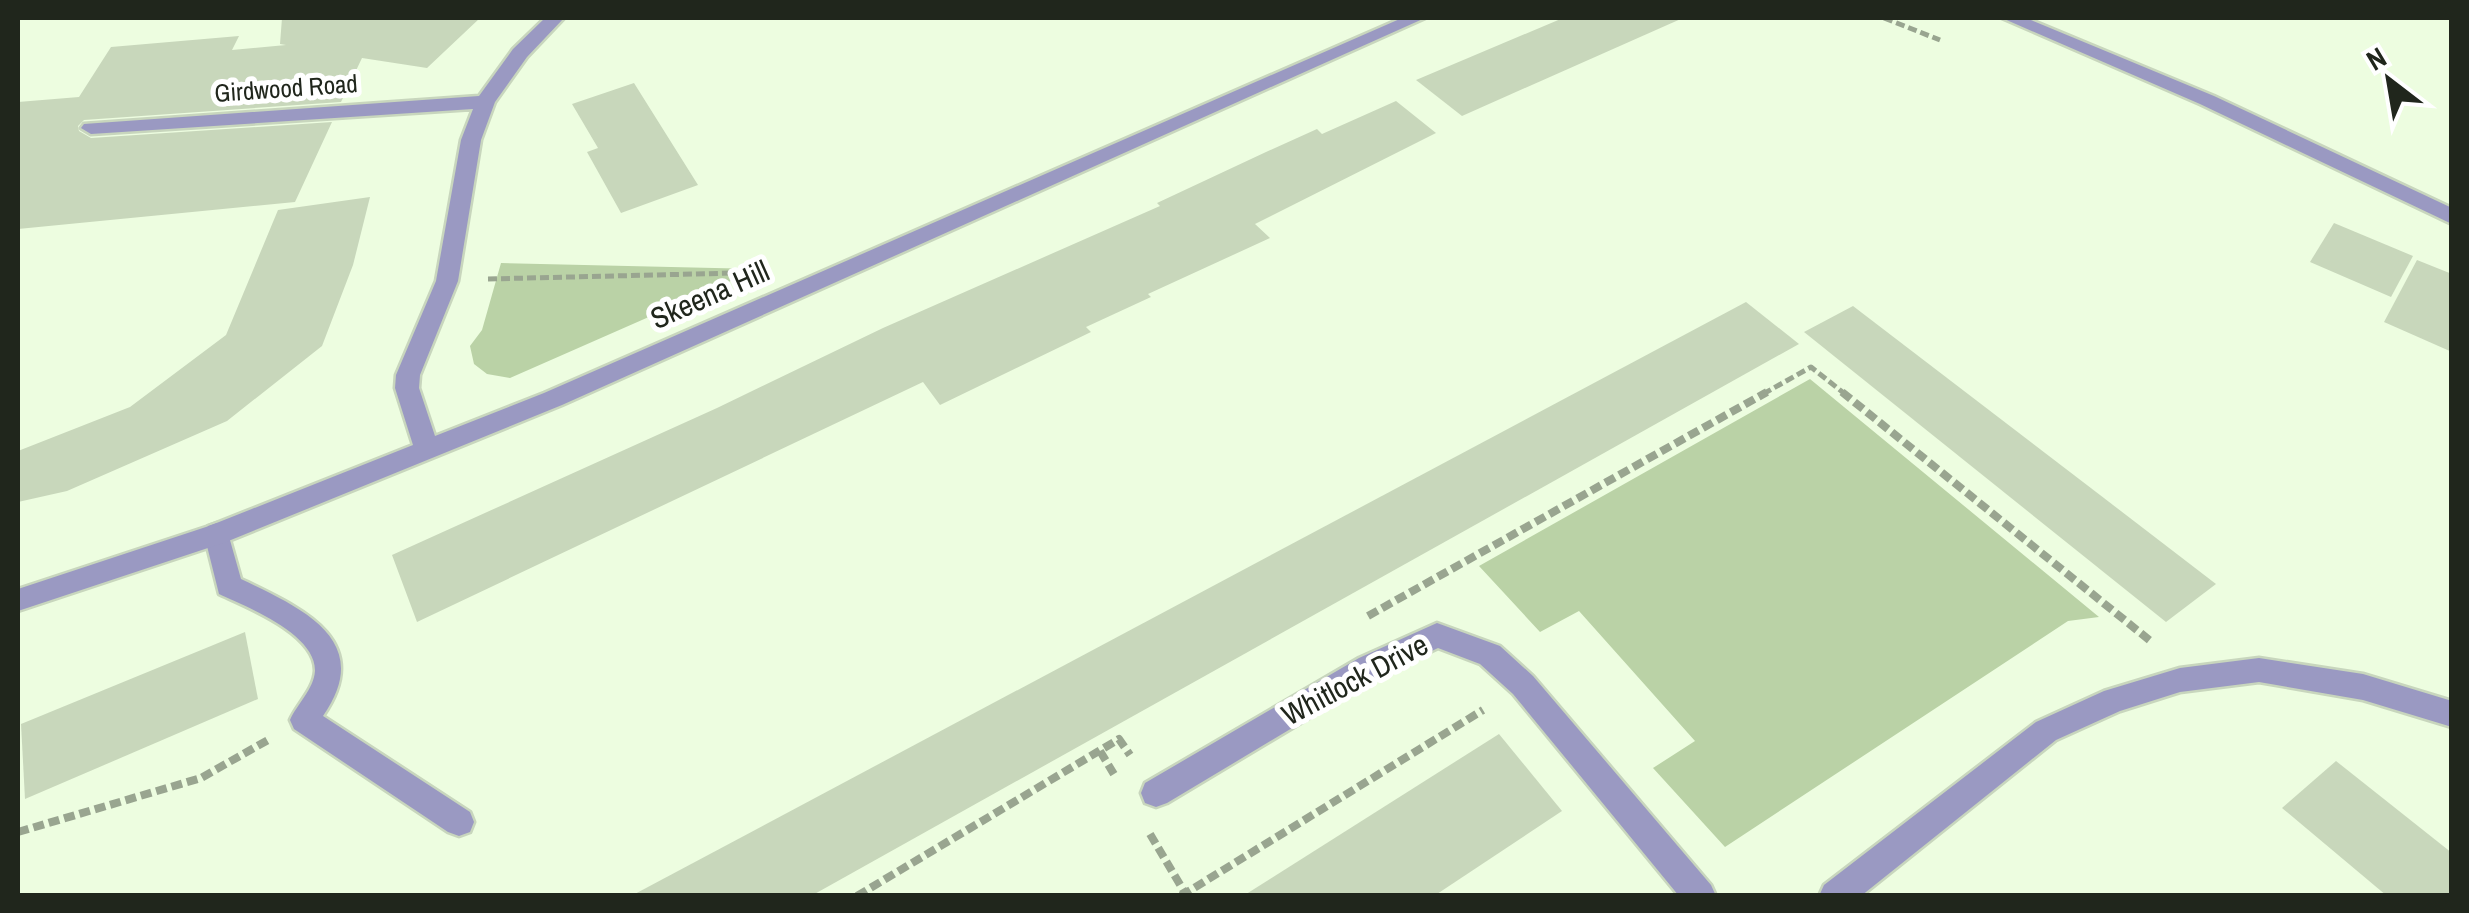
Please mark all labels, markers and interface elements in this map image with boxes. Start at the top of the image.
north arrow [2339,30,2439,130]
text: N [2359,38,2393,79]
street label: Girdwood Road [213,66,359,110]
street label: Skeena Hill [644,250,775,338]
street label: Whitlock Drive [1275,624,1435,734]

